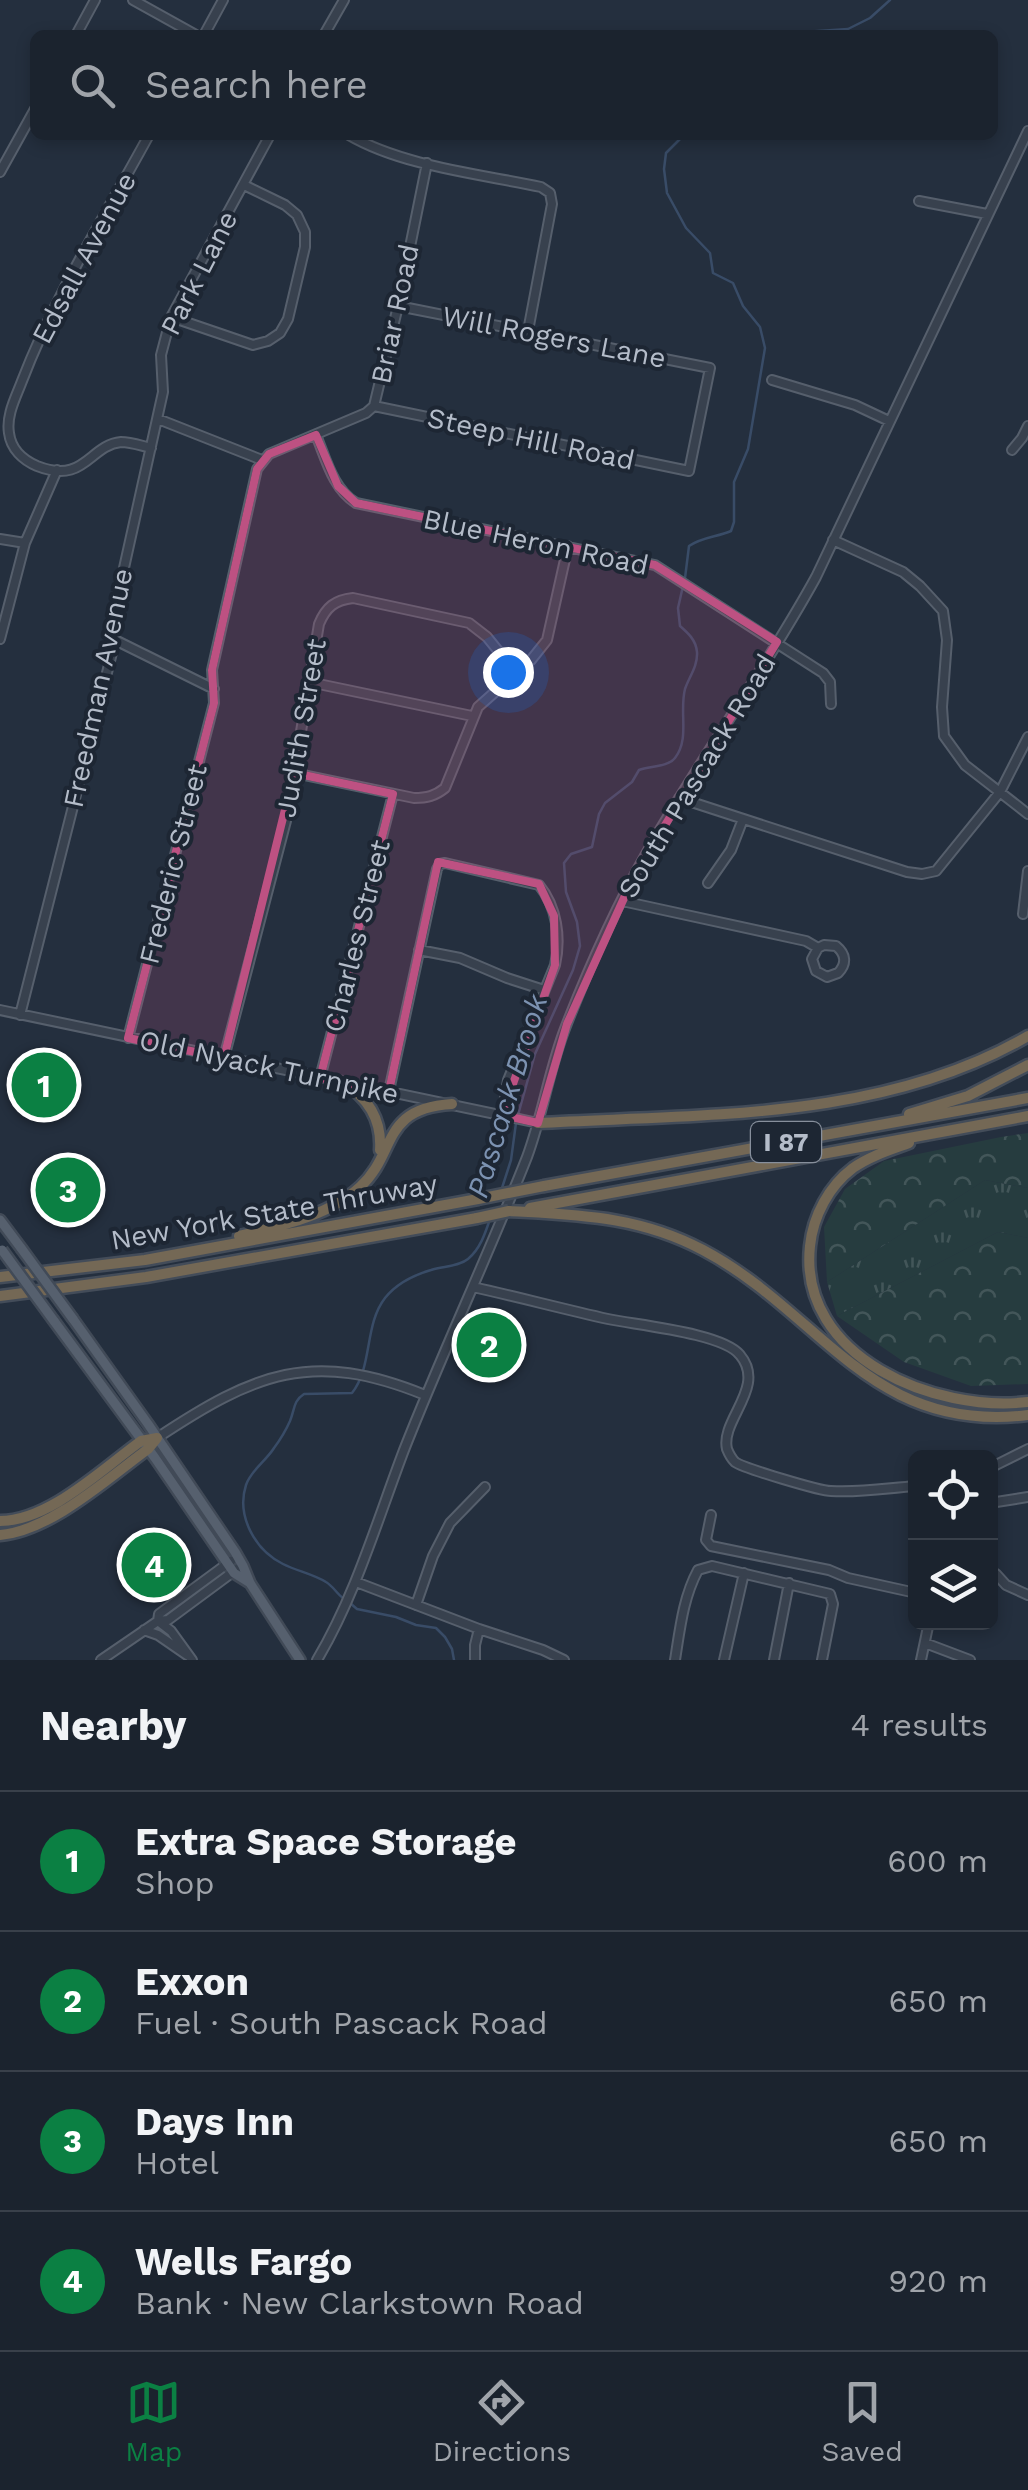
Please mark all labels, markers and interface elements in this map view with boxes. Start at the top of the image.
search box [30,30,998,140]
icon: search [65,58,120,113]
text: Search here [145,63,368,107]
street label: Edsall Avenue [25,167,143,349]
street label: Park Lane [154,205,244,341]
street label: Briar Road [364,241,426,387]
street label: Will Rogers Lane [439,299,669,375]
street label: Steep Hill Road [424,401,638,477]
street label: Blue Heron Road [420,502,652,582]
street label: Freedman Avenue [56,565,140,811]
street label: Judith Street [269,636,333,820]
your location [483,647,534,698]
street label: South Pascack Road [611,648,783,904]
street label: Frederic Street [132,760,214,968]
street label: Charles Street [317,836,397,1036]
water label: Pascack Brook [459,989,555,1202]
street label: Old Nyack Turnpike [136,1023,402,1111]
pin: 1 [12,1048,76,1122]
road number: I 87 [751,1122,821,1162]
pin: 3 [36,1152,100,1228]
street label: New York State Thruway [108,1167,440,1257]
pin: 2 [456,1308,522,1382]
map controls [908,1450,998,1630]
button: locate [908,1450,998,1540]
pin: 4 [122,1528,186,1602]
button: layers [908,1540,998,1630]
text: Nearby [40,1701,187,1750]
text: 4 results [850,1706,988,1744]
text: Extra Space Storage [135,1820,516,1864]
text: 1 [66,1842,79,1880]
text: 600 m [887,1842,988,1880]
text: Shop [135,1864,215,1902]
text: Exxon [135,1960,249,2004]
text: 2 [63,1982,82,2020]
text: 650 m [889,1982,988,2020]
text: Fuel · South Pascack Road [135,2004,548,2042]
text: Days Inn [135,2100,294,2144]
text: 3 [63,2122,82,2160]
text: 650 m [889,2122,988,2160]
text: Hotel [135,2144,219,2182]
text: Wells Fargo [135,2240,352,2284]
text: 4 [62,2262,83,2300]
text: 920 m [888,2262,988,2300]
text: Bank · New Clarkstown Road [135,2284,584,2322]
tab: Map [125,2375,182,2468]
tab: Directions [433,2375,571,2468]
tab: Saved [821,2375,903,2468]

